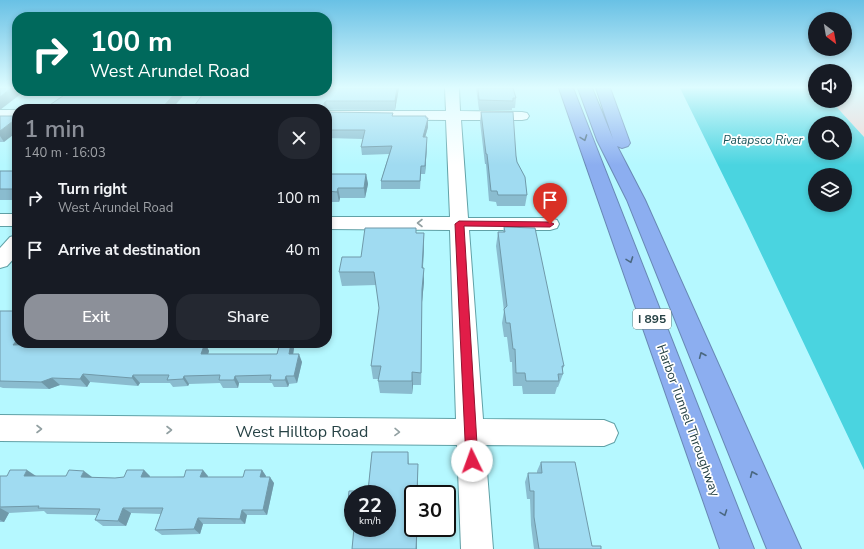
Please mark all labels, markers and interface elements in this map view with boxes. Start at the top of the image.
north arrow [808,12,852,56]
map controls [808,12,852,212]
text: 100 m [90,23,173,61]
icon: right [24,28,76,80]
text: West Arundel Road [90,59,250,83]
button: sound [808,64,852,108]
text: 1 min [24,113,85,145]
button: search [808,116,852,160]
button: close [278,117,320,159]
water label: Patapsco River [723,132,804,148]
one-way arrow [580,134,588,141]
text: 140 m · 16:03 [24,144,106,162]
button: layers [808,168,852,212]
text: Turn right [58,179,127,199]
pin [533,183,567,224]
icon: right [24,187,46,209]
text: 100 m [276,188,320,208]
icon: arrive [539,189,561,211]
text: West Arundel Road [58,199,173,217]
one-way arrow [417,219,423,227]
icon: arrive [24,239,46,261]
text: Arrive at destination [58,240,201,260]
text: 40 m [285,240,320,260]
one-way arrow [625,256,633,263]
button: Exit [24,294,168,340]
button: Share [176,294,320,340]
road number: I 895 [633,309,671,329]
street label: Harbor Tunnel Throughway [652,342,724,499]
one-way arrow [699,351,707,359]
street label: West Hilltop Road [236,421,368,443]
one-way arrow [36,424,42,433]
one-way arrow [166,426,172,434]
one-way arrow [394,428,400,436]
position arrow [451,440,493,482]
one-way arrow [749,471,757,478]
speed limit sign: 30 [404,485,456,537]
text: 22 [358,492,382,519]
one-way arrow [719,509,727,516]
text: km/h [359,514,381,528]

